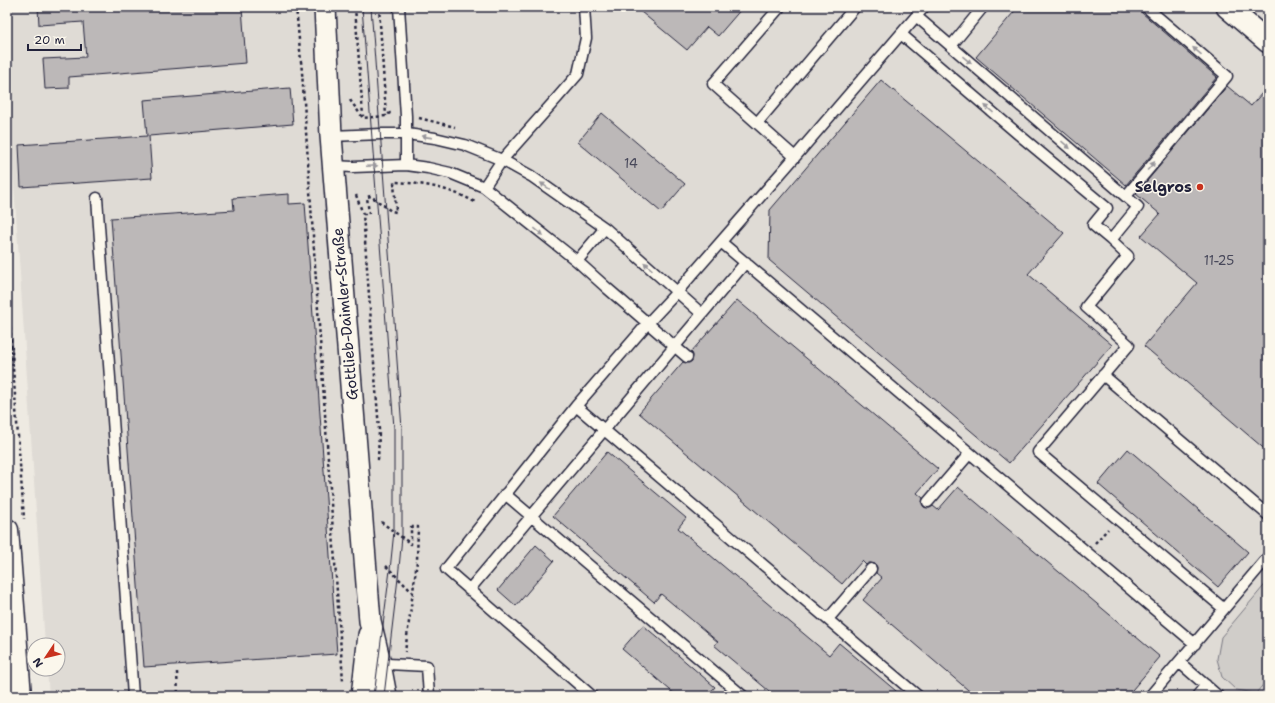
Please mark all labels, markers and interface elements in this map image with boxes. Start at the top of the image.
scale bar [28,26,81,52]
text: 20 m [34,32,65,48]
one-way arrow [1192,47,1202,56]
one-way arrow [962,55,972,65]
one-way arrow [983,104,994,113]
one-way arrow [421,134,433,140]
one-way arrow [1060,140,1071,149]
house number: 14 [624,155,638,172]
one-way arrow [1146,161,1155,172]
one-way arrow [366,163,379,169]
place label: Selgros [1135,177,1192,197]
one-way arrow [540,182,551,190]
marker: Selgros [1195,182,1205,192]
street label: Gottlieb-Daimler-Straße [327,227,363,401]
one-way arrow [534,227,545,236]
house number: 11-25 [1204,252,1234,269]
one-way arrow [643,261,653,270]
north arrow [26,637,66,677]
text: N [29,654,47,670]

